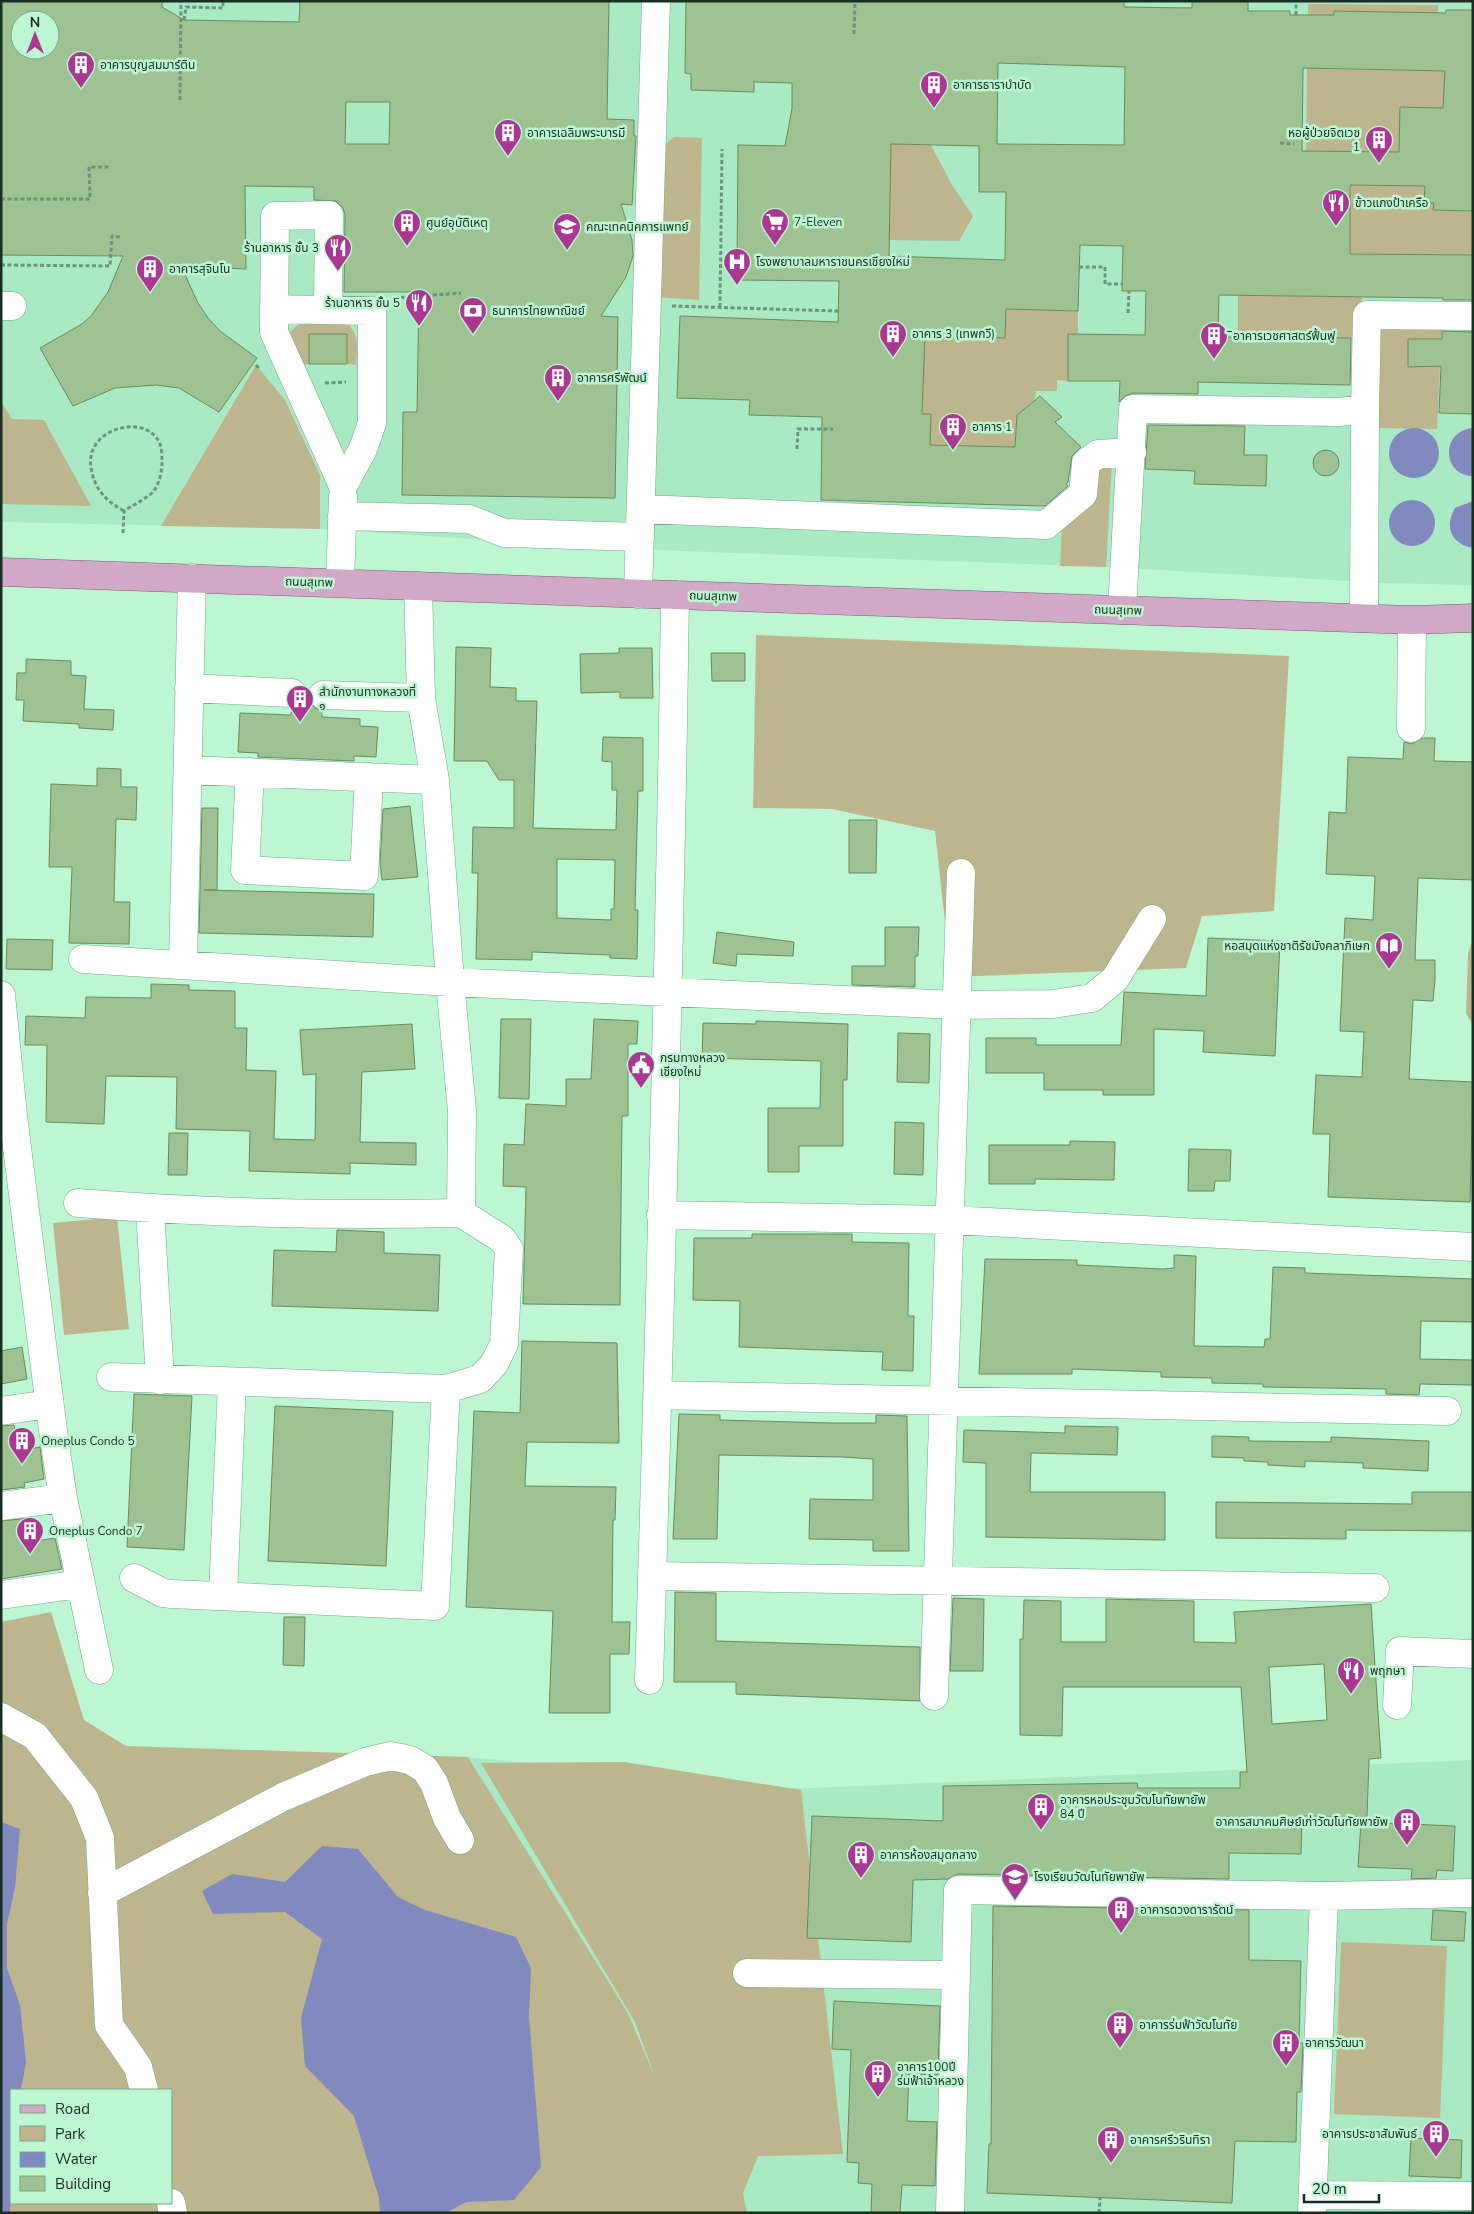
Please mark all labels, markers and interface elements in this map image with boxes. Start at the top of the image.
north arrow [10,10,60,60]
text: N [30,13,40,32]
building icon: อาคารบุญสมมาร์ติน [66,50,96,89]
place label: อาคารบุญสมมาร์ติน [100,57,195,73]
building icon: อาคารธาราบำบัด [919,70,949,109]
place label: อาคารธาราบำบัด [953,77,1032,93]
building icon: อาคารเฉลิมพระบารมี [493,118,523,157]
place label: อาคารเฉลิมพระบารมี [527,125,625,141]
place label: หอผู้ป่วยจิตเวช 1 [1288,125,1360,155]
building icon: หอผู้ป่วยจิตเวช 1 [1364,125,1394,164]
restaurant icon: ข้าวแกงป้าเครือ [1321,188,1351,227]
place label: ข้าวแกงป้าเครือ [1355,195,1429,211]
supermarket icon: 7-Eleven [760,207,790,246]
building icon: ศูนย์อุบัติเหตุ [392,208,422,247]
school or university icon: คณะเทคนิคการแพทย์ [552,212,582,251]
place label: 7-Eleven [794,214,842,230]
place label: ศูนย์อุบัติเหตุ [426,215,488,231]
place label: คณะเทคนิคการแพทย์ [586,219,689,235]
restaurant icon: ร้านอาหาร ชั้น 3 [323,233,353,272]
place label: ร้านอาหาร ชั้น 3 [244,240,319,256]
hospital icon: โรงพยาบาลมหาราชนครเชียงใหม่ [722,247,752,286]
building icon: อาคารสุจินโน [135,254,165,293]
place label: โรงพยาบาลมหาราชนครเชียงใหม่ [756,254,910,270]
place label: อาคารสุจินโน [169,261,230,277]
restaurant icon: ร้านอาหาร ชั้น 5 [404,288,434,327]
place label: ร้านอาหาร ชั้น 5 [325,295,400,311]
bank icon: ธนาคารไทยพาณิชย์ [458,296,488,335]
place label: ธนาคารไทยพาณิชย์ [492,303,585,319]
building icon: อาคาร 3 (เทพกวี) [878,319,908,358]
building icon: ิอาคารเวชศาสตร์ฟื้นฟู [1199,321,1229,360]
place label: อาคาร 3 (เทพกวี) [912,326,995,342]
place label: ิอาคารเวชศาสตร์ฟื้นฟู [1226,327,1335,344]
building icon: อาคารศรีพัฒน์ [543,363,573,402]
place label: อาคารศรีพัฒน์ [577,370,647,386]
building icon: อาคาร 1 [938,412,968,451]
place label: อาคาร 1 [972,419,1012,435]
street label: ถนนสุเทพ [285,573,333,591]
street label: ถนนสุเทพ [689,587,737,605]
street label: ถนนสุเทพ [1094,601,1142,619]
place label: สำนักงานทางหลวงที่ ๑ [319,683,416,714]
building icon: สำนักงานทางหลวงที่ ๑ [285,684,315,723]
library icon: หอสมุดแห่งชาติรัชมังคลาภิเษก [1374,931,1404,970]
place label: หอสมุดแห่งชาติรัชมังคลาภิเษก [1224,938,1370,954]
public building icon: กรมทางหลวง เชียงใหม่ [626,1050,656,1089]
place label: กรมทางหลวง เชียงใหม่ [660,1050,725,1080]
building icon: Oneplus Condo 5 [7,1426,37,1465]
place label: Oneplus Condo 5 [41,1433,135,1449]
building icon: Oneplus Condo 7 [15,1516,45,1555]
place label: Oneplus Condo 7 [49,1523,143,1539]
restaurant icon: พฤกษา [1336,1656,1366,1695]
place label: พฤกษา [1370,1663,1405,1679]
building icon: อาคารหอประชุมวัฒโนทัยพายัพ 84 ปี [1026,1792,1056,1831]
place label: อาคารหอประชุมวัฒโนทัยพายัพ 84 ปี [1060,1792,1206,1822]
building icon: อาคารสมาคมศิษย์เก่าวัฒโนทัยพายัพ [1392,1807,1422,1846]
place label: อาคารสมาคมศิษย์เก่าวัฒโนทัยพายัพ [1216,1814,1388,1830]
building icon: อาคารห้องสมุดกลาง [846,1840,876,1879]
place label: อาคารห้องสมุดกลาง [880,1847,977,1863]
school or university icon: โรงเรียนวัฒโนทัยพายัพ [1000,1862,1030,1901]
place label: โรงเรียนวัฒโนทัยพายัพ [1034,1869,1144,1885]
building icon: อาคารดวงดารารัตน์ [1106,1895,1136,1934]
place label: อาคารดวงดารารัตน์ [1140,1902,1233,1918]
building icon: อาคารร่มฟ้าวัฒโนทัย [1105,2010,1135,2049]
place label: อาคารร่มฟ้าวัฒโนทัย [1139,2017,1237,2033]
building icon: อาคารวัฒนา [1271,2028,1301,2067]
place label: อาคารวัฒนา [1305,2035,1364,2051]
building icon: อาคาร100ปี ร่มฟ้าเจ้าหลวง [863,2059,893,2098]
place label: อาคาร100ปี ร่มฟ้าเจ้าหลวง [897,2059,964,2089]
legend [10,2089,172,2204]
text: Road [55,2099,90,2119]
building icon: อาคารประชาสัมพันธ์ [1421,2119,1451,2158]
text: Park [55,2124,85,2144]
building icon: อาคารศรีวรินทิรา [1096,2125,1126,2164]
place label: อาคารประชาสัมพันธ์ [1322,2126,1417,2142]
place label: อาคารศรีวรินทิรา [1130,2132,1210,2148]
text: Water [55,2149,98,2169]
scale bar [1304,2172,1379,2204]
text: Building [55,2174,111,2194]
text: 20 m [1312,2179,1347,2199]

